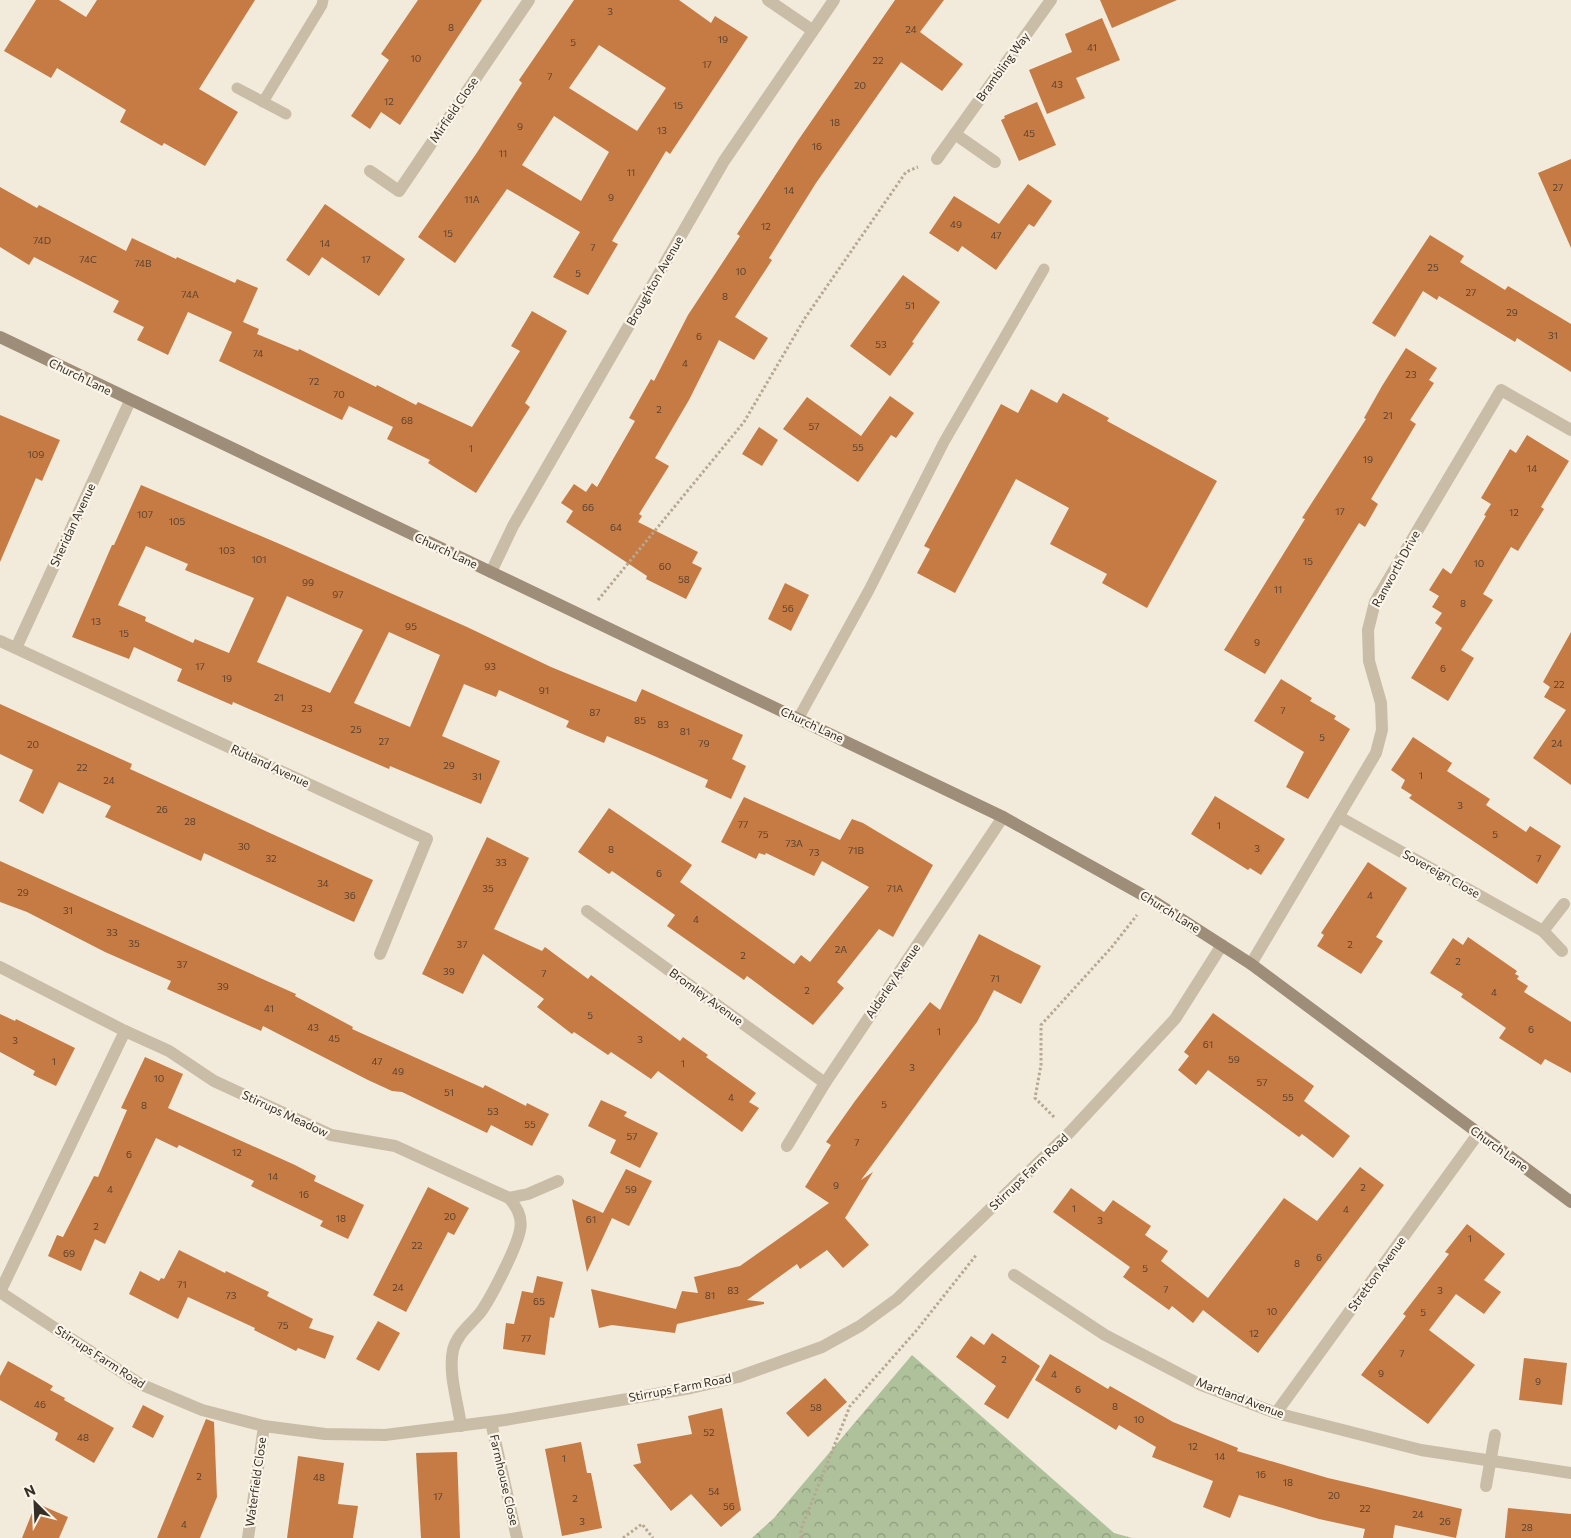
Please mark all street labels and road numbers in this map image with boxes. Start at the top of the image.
street label: Brambling Way [972,29,1032,104]
street label: Mirfield Close [426,74,480,145]
street label: Broughton Avenue [623,233,685,328]
street label: Church Lane [47,355,114,397]
street label: Sheridan Avenue [47,481,98,569]
street label: Ranworth Drive [1368,528,1422,609]
street label: Church Lane [413,529,480,571]
street label: Church Lane [779,703,846,745]
street label: Rutland Avenue [229,741,312,789]
street label: Sovereign Close [1400,846,1483,900]
street label: Church Lane [1138,887,1203,935]
street label: Alderley Avenue [862,940,922,1020]
street label: Bromley Avenue [667,965,746,1028]
street label: Stirrups Meadow [240,1087,331,1139]
street label: Church Lane [1468,1123,1531,1174]
street label: Stirrups Farm Road [986,1130,1071,1213]
street label: Stretton Avenue [1344,1233,1408,1313]
street label: Stirrups Farm Road [53,1322,148,1391]
street label: Stirrups Farm Road [627,1370,732,1404]
street label: Martland Avenue [1195,1374,1286,1420]
street label: Farmhouse Close [488,1433,522,1527]
street label: Waterfield Close [242,1436,268,1528]

